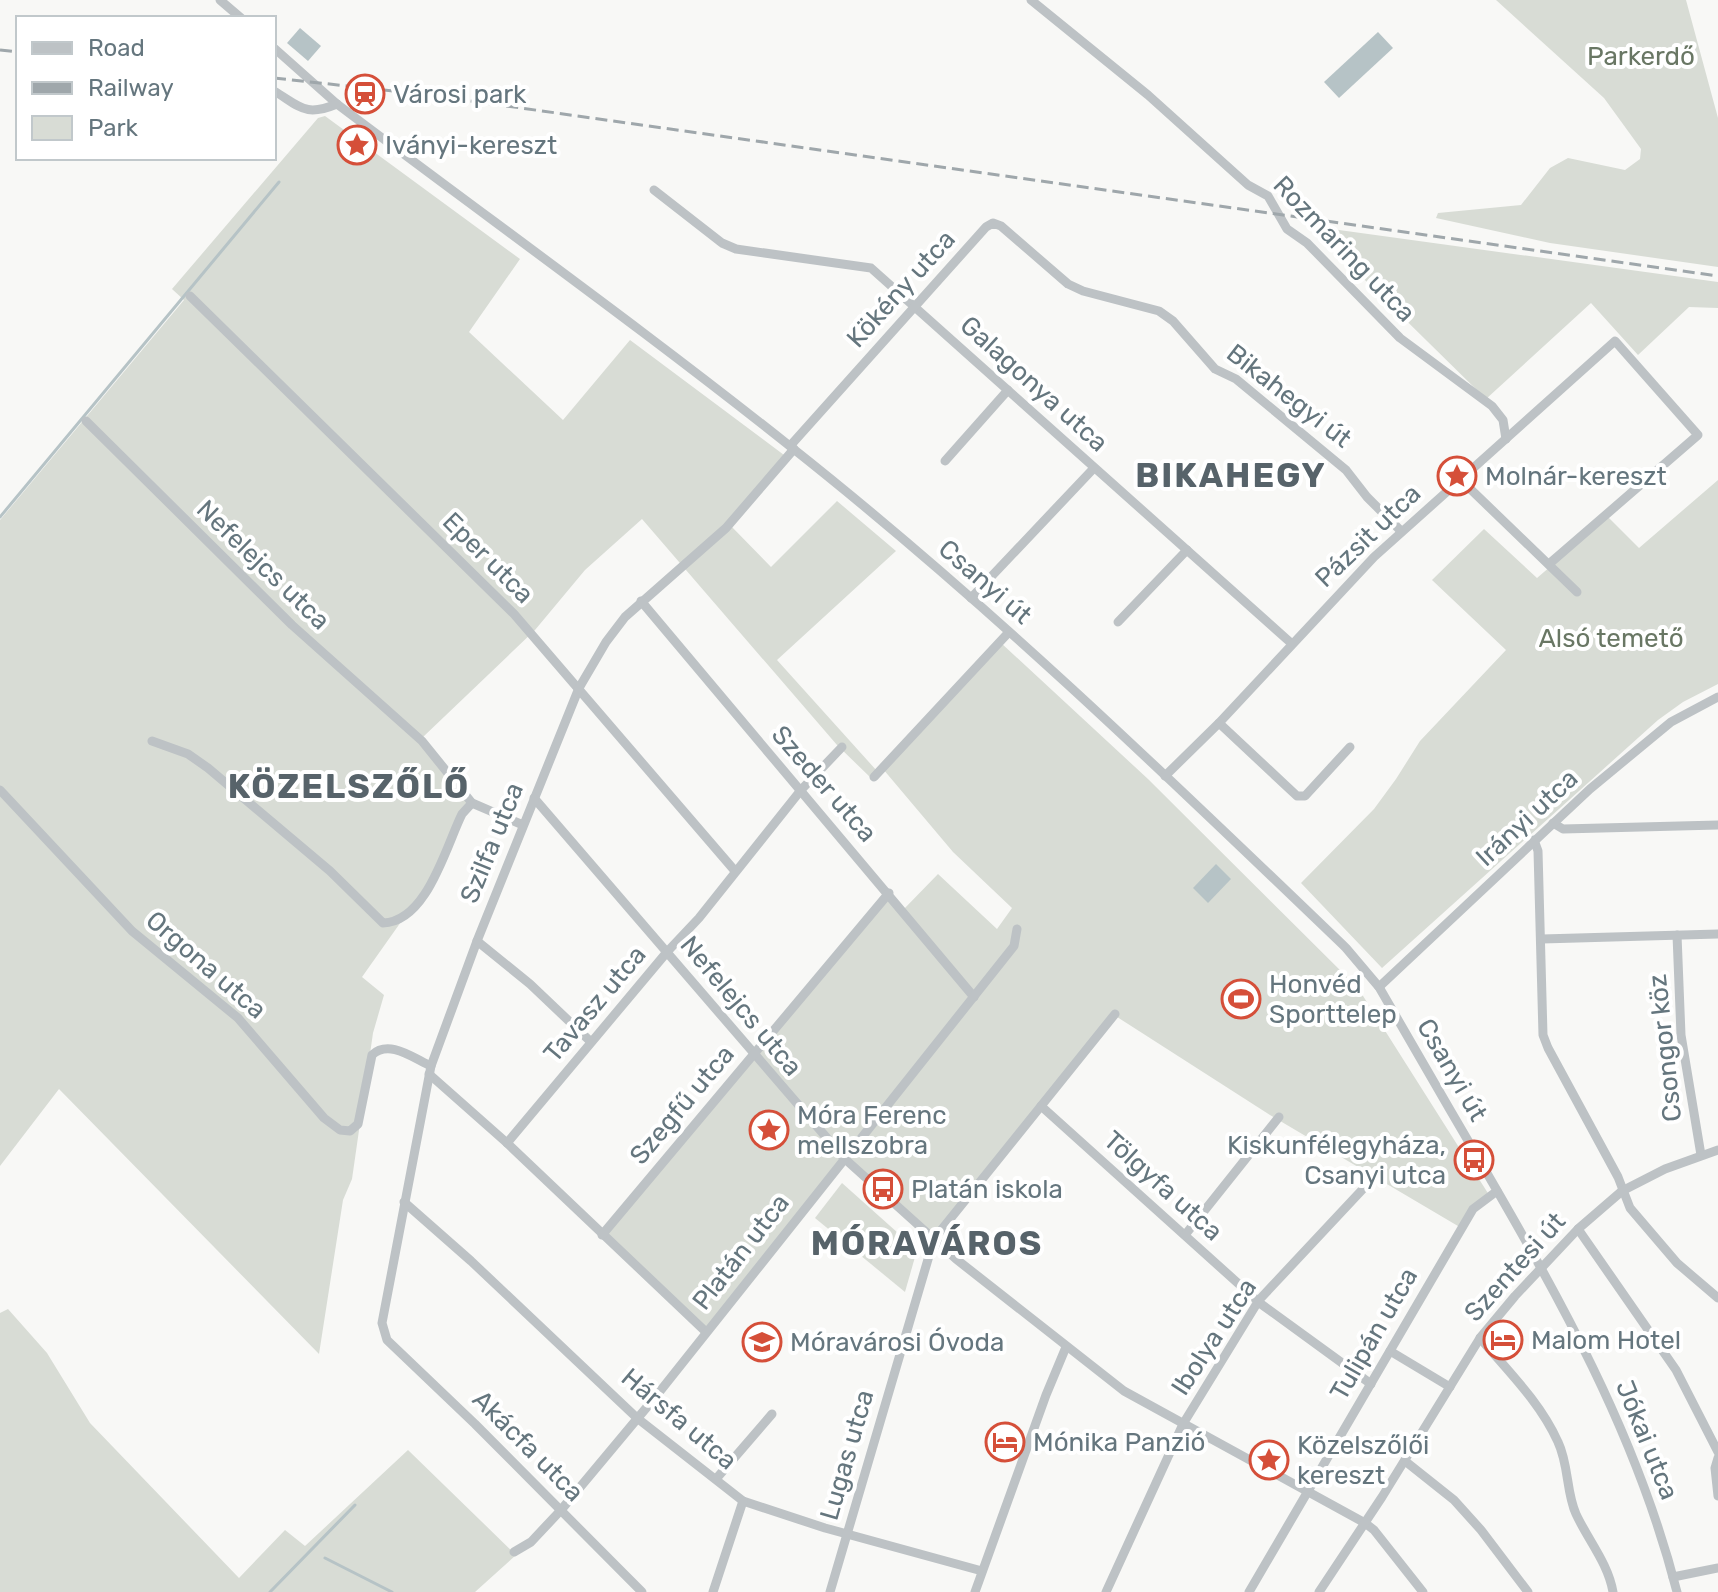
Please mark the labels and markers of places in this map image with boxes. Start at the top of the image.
station icon: Városi park [344,73,386,115]
place label: Városi park [393,79,527,110]
place icon: Iványi-kereszt [336,124,378,166]
place label: Iványi-kereszt [385,130,557,161]
place icon: Molnár-kereszt [1436,455,1478,497]
place label: Molnár-kereszt [1485,461,1667,492]
place label: Honvéd Sporttelep [1269,969,1397,1030]
sports icon: Honvéd Sporttelep [1220,978,1262,1020]
place label: Móra Ferenc mellszobra [797,1100,947,1161]
place icon: Móra Ferenc mellszobra [748,1109,790,1151]
place label: Kiskunfélegyháza, Csanyi utca [1227,1130,1446,1191]
bus stop icon: Kiskunfélegyháza, Csanyi utca [1453,1139,1495,1181]
bus stop icon: Platán iskola [862,1168,904,1210]
place label: Platán iskola [911,1174,1063,1205]
hotel icon: Malom Hotel [1482,1319,1524,1361]
school or university icon: Móravárosi Óvoda [741,1321,783,1363]
place label: Malom Hotel [1531,1325,1681,1356]
place label: Móravárosi Óvoda [790,1327,1004,1358]
hotel icon: Mónika Panzió [984,1421,1026,1463]
place label: Mónika Panzió [1033,1427,1206,1458]
place label: Közelszőlői kereszt [1297,1430,1429,1491]
place icon: Közelszőlői kereszt [1248,1439,1290,1481]

